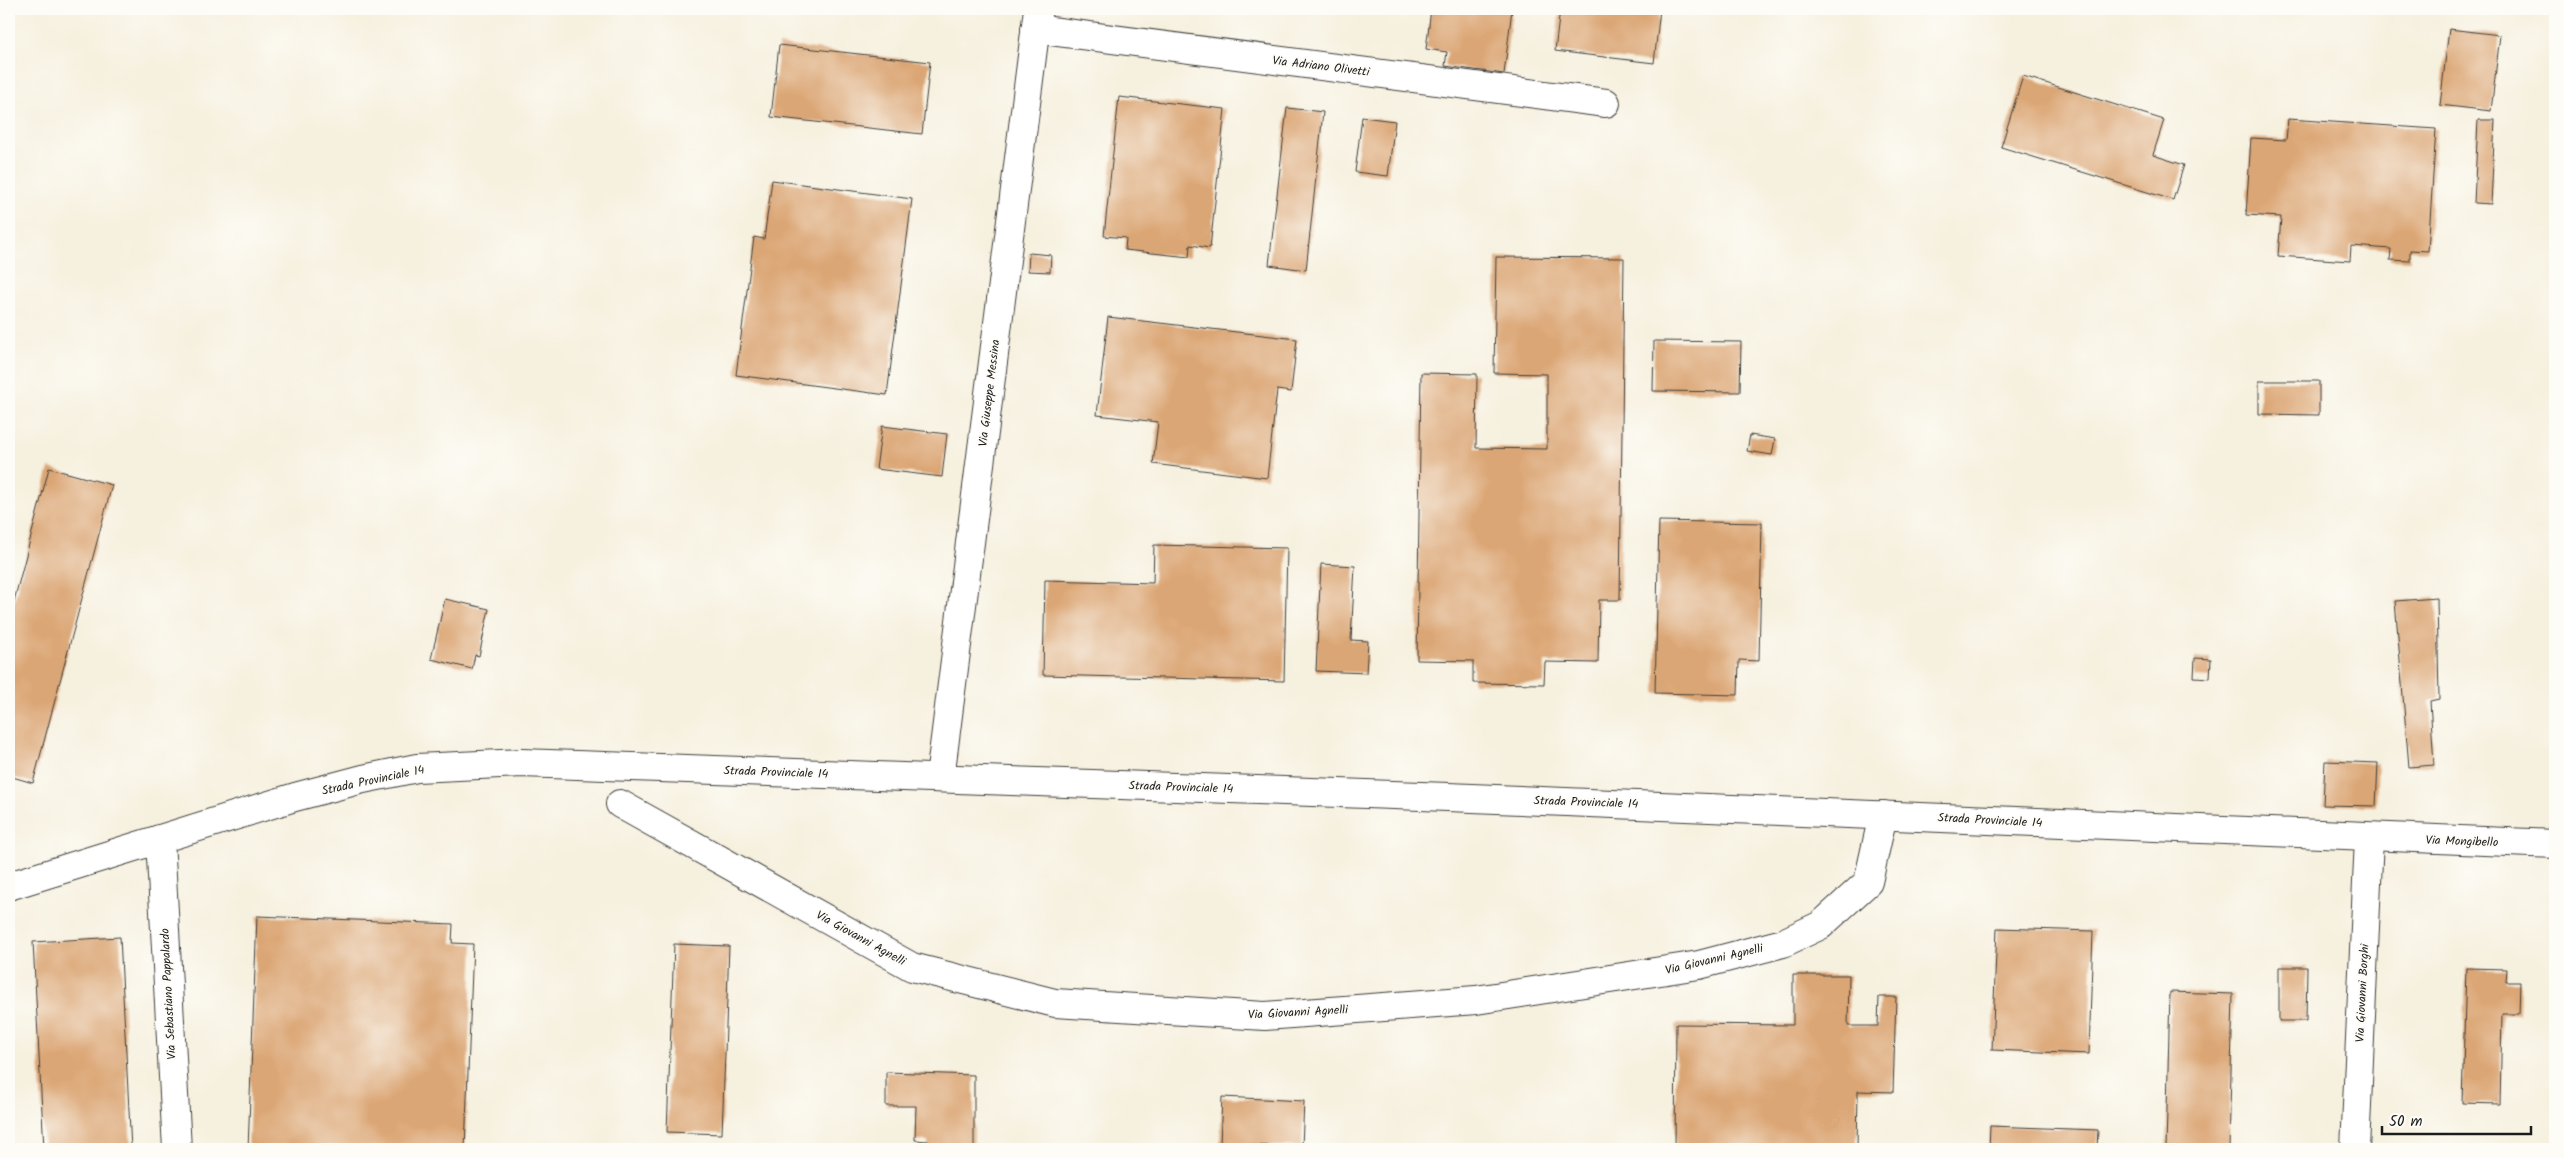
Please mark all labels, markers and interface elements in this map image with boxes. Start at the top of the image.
street label: Via Adriano Olivetti [1271,51,1372,82]
street label: Via Giuseppe Messina [973,338,1006,448]
street label: Strada Provinciale 14 [320,760,427,801]
street label: Strada Provinciale 14 [723,761,829,784]
street label: Strada Provinciale 14 [1128,776,1234,799]
street label: Strada Provinciale 14 [1533,791,1639,814]
street label: Strada Provinciale 14 [1937,808,2043,833]
street label: Via Mongibello [2425,831,2499,852]
street label: Via Giovanni Agnelli [812,906,910,972]
street label: Via Sebastiano Pappalardo [156,928,181,1060]
street label: Via Giovanni Agnelli [1663,939,1766,980]
street label: Via Giovanni Borghi [2350,942,2375,1043]
street label: Via Giovanni Agnelli [1248,1000,1350,1025]
scale bar [2382,1103,2530,1135]
text: 50 m [2389,1110,2423,1134]

